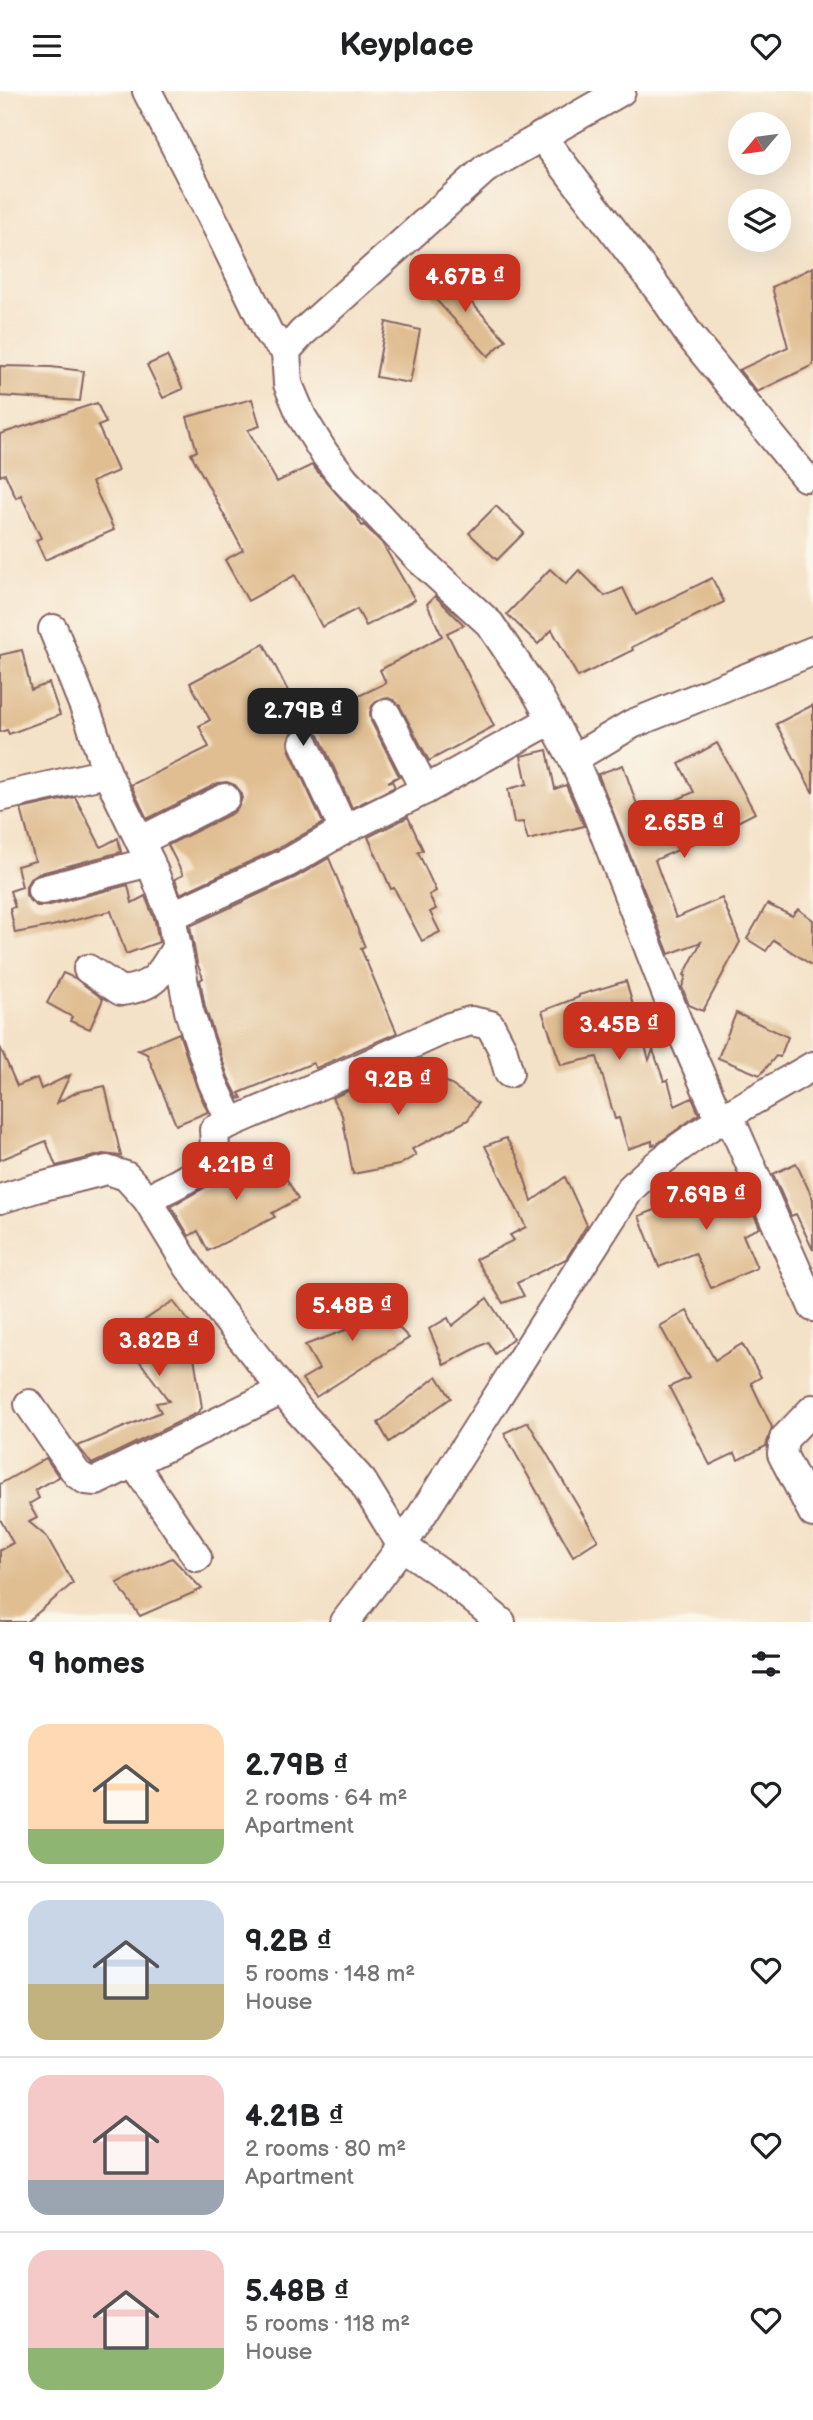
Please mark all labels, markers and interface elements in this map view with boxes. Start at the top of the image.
text: Keyplace [339,26,474,65]
icon: menu [28,27,66,65]
icon: heart [747,27,785,65]
north arrow [728,112,791,175]
map controls [728,112,791,252]
button: layers [728,189,791,252]
pin: 4.67B ₫ [400,255,530,314]
text: 4.67B ₫ [425,263,505,291]
pin: 2.79B ₫ [238,689,368,748]
text: 2.79B ₫ [263,697,343,725]
pin: 2.65B ₫ [619,801,749,860]
text: 2.65B ₫ [644,809,724,837]
pin: 3.45B ₫ [554,1003,684,1062]
text: 3.45B ₫ [579,1011,659,1039]
pin: 9.2B ₫ [341,1058,455,1117]
text: 9.2B ₫ [365,1066,431,1094]
pin: 4.21B ₫ [171,1143,301,1202]
text: 4.21B ₫ [198,1151,274,1179]
pin: 7.69B ₫ [641,1173,771,1232]
text: 7.69B ₫ [666,1181,746,1209]
pin: 5.48B ₫ [287,1283,417,1343]
text: 5.48B ₫ [312,1292,392,1320]
pin: 3.82B ₫ [94,1319,224,1378]
text: 3.82B ₫ [119,1327,199,1355]
icon: filters [747,1645,785,1683]
text: 9 homes [28,1646,145,1682]
text: 2.79B ₫ [245,1748,348,1784]
icon: home [84,1752,168,1836]
icon: heart [747,1775,785,1813]
text: 2 rooms · 64 m² [245,1784,407,1812]
text: Apartment [245,1812,354,1840]
text: 9.2B ₫ [245,1924,332,1960]
icon: home [84,1928,168,2012]
icon: heart [747,1951,785,1989]
text: 5 rooms · 148 m² [245,1960,415,1988]
text: House [245,1988,312,2016]
text: 4.21B ₫ [245,2099,344,2135]
icon: home [84,2103,168,2187]
icon: heart [747,2126,785,2164]
text: 2 rooms · 80 m² [245,2135,406,2163]
text: Apartment [245,2163,354,2191]
text: 5.48B ₫ [245,2274,349,2310]
icon: home [84,2278,168,2362]
icon: heart [747,2301,785,2339]
text: 5 rooms · 118 m² [245,2310,410,2338]
text: House [245,2338,312,2366]

